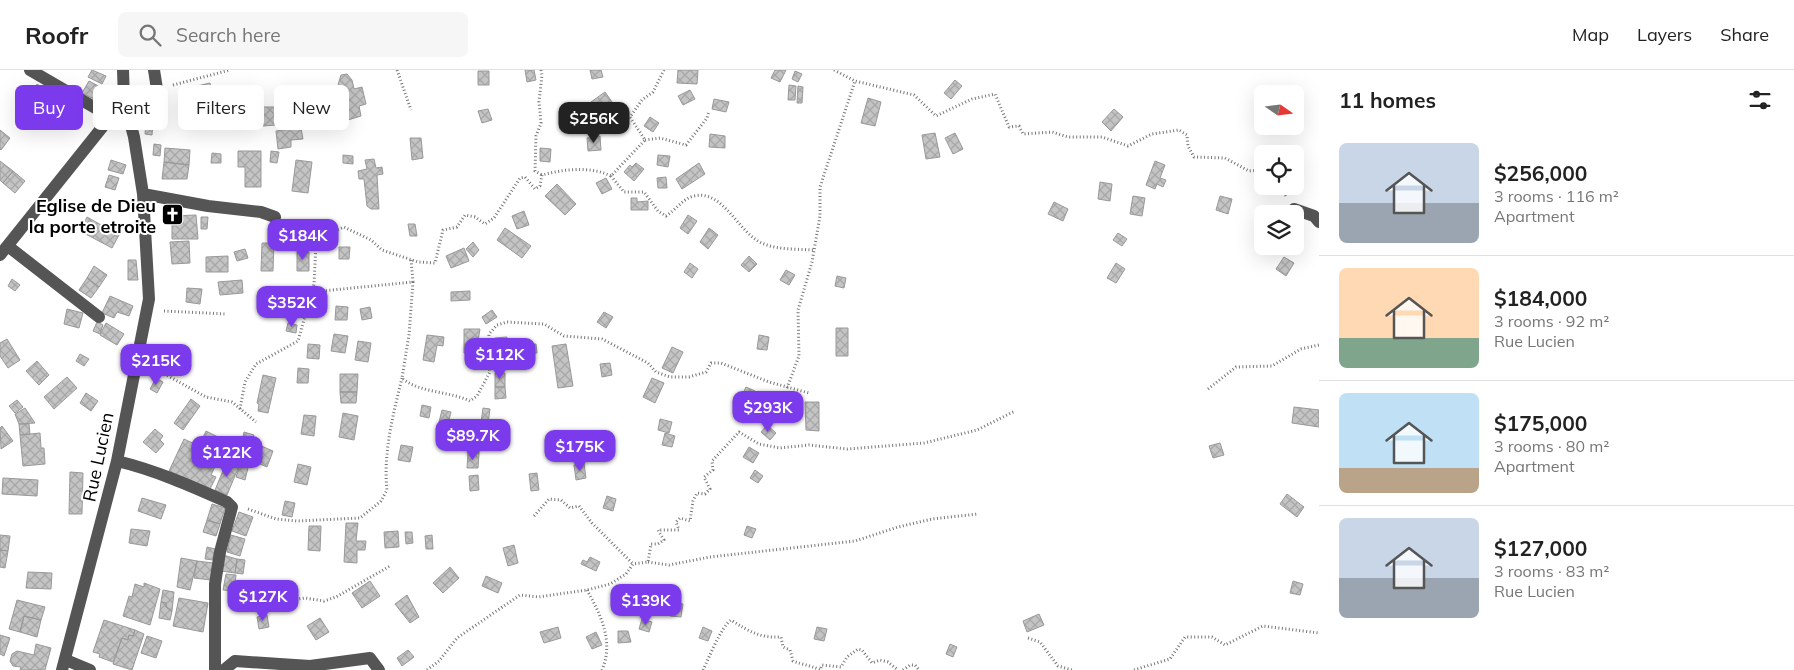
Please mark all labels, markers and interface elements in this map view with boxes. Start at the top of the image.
search box [118,12,468,57]
text: Roofr [25,20,88,50]
icon: search [136,21,164,49]
text: Search here [176,23,281,47]
text: Map [1572,23,1609,46]
text: Layers [1637,23,1692,46]
text: Share [1720,23,1769,46]
chip: Buy [15,85,83,130]
chip: Rent [93,85,168,130]
chip: Filters [178,85,264,130]
chip: New [274,85,349,130]
north arrow [1254,85,1304,135]
map controls [1254,85,1304,255]
icon: filters [1746,86,1774,114]
text: 11 homes [1339,87,1436,113]
pin: $256K [559,102,629,144]
text: $256K [569,108,619,128]
button: locate [1254,145,1304,195]
text: $256,000 [1494,160,1587,186]
icon: home [1379,163,1439,223]
text: 3 rooms · 116 m² [1494,186,1619,206]
place label: Eglise de Dieu la porte etroite [29,194,156,238]
church icon: Eglise de Dieu la porte etroite [160,203,184,227]
button: layers [1254,205,1304,255]
text: Apartment [1494,206,1575,226]
pin: $184K [268,218,338,261]
text: $184K [278,225,328,245]
text: $184,000 [1494,285,1587,311]
pin: $352K [257,286,327,328]
icon: home [1379,288,1439,348]
text: $352K [267,292,317,312]
text: 3 rooms · 92 m² [1494,311,1609,331]
text: Rue Lucien [1494,331,1575,351]
pin: $112K [465,338,535,380]
pin: $215K [121,344,191,386]
text: $112K [475,344,525,364]
text: $215K [131,350,181,370]
pin: $293K [733,390,803,433]
text: $293K [743,397,793,417]
street label: Rue Lucien [77,410,119,504]
text: $175,000 [1494,410,1587,436]
icon: home [1379,413,1439,473]
pin: $89.7K [432,418,514,461]
text: $89.7K [446,425,500,445]
pin: $175K [545,430,615,472]
pin: $122K [192,436,262,478]
text: $175K [555,436,605,456]
text: 3 rooms · 80 m² [1494,436,1609,456]
text: $122K [202,442,252,462]
text: Apartment [1494,456,1575,476]
text: $127,000 [1494,535,1587,561]
icon: home [1379,538,1439,598]
text: 3 rooms · 83 m² [1494,561,1609,581]
pin: $127K [228,580,298,622]
text: Rue Lucien [1494,581,1575,601]
pin: $139K [611,584,681,626]
text: $127K [238,586,288,606]
text: $139K [621,590,671,610]

